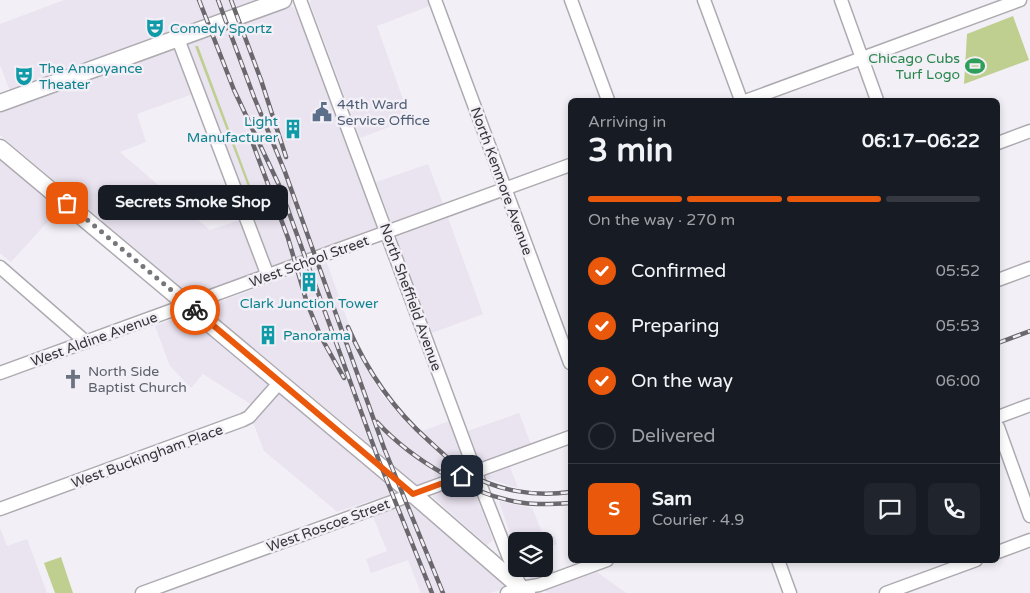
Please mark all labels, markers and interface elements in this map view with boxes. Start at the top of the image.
theatre icon: Comedy Sportz [144,17,166,39]
place label: Comedy Sportz [170,20,272,37]
place label: Chicago Cubs Turf Logo [868,50,960,83]
sports icon: Chicago Cubs Turf Logo [964,55,986,77]
place label: The Annoyance Theater [39,60,143,93]
theatre icon: The Annoyance Theater [13,65,35,87]
place label: 44th Ward Service Office [337,96,430,129]
public building icon: 44th Ward Service Office [311,101,333,123]
street label: North Kenmore Avenue [467,105,536,258]
text: Arriving in [588,112,666,132]
place label: Light Manufacturer [187,113,279,146]
building icon: Light Manufacturer [282,118,304,140]
text: 06:17–06:22 [862,130,980,152]
text: 3 min [588,132,673,170]
pin [46,182,88,224]
callout: Secrets Smoke Shop [97,186,287,220]
icon: bag [53,189,81,217]
text: Secrets Smoke Shop [115,192,271,212]
text: On the way · 270 m [588,210,735,230]
street label: North Sheffield Avenue [376,221,445,373]
street label: West School Street [247,232,372,291]
icon: check [588,257,616,285]
text: Confirmed [631,260,726,282]
text: 05:52 [936,261,980,281]
building icon: Clark Junction Tower [298,271,320,293]
courier [170,285,220,335]
place label: Clark Junction Tower [240,295,379,312]
icon: bike [181,296,209,324]
street label: West Aldine Avenue [29,309,160,370]
icon: check [588,312,616,340]
text: Preparing [631,315,720,337]
text: 05:53 [936,316,980,336]
building icon: Panorama [257,324,279,346]
place label: Panorama [283,327,351,344]
place label: North Side Baptist Church [88,363,187,396]
icon: check [588,367,616,395]
church icon: North Side Baptist Church [62,368,84,390]
text: On the way [631,370,733,392]
text: 06:00 [936,371,980,391]
street label: West Buckingham Place [69,421,225,492]
text: Delivered [631,425,716,447]
pin [441,455,483,497]
icon: home [448,462,476,490]
button: chat [864,483,916,535]
button: phone [928,483,980,535]
text: Sam [652,488,692,510]
street label: West Roscoe Street [264,495,393,556]
text: S [608,498,620,520]
text: Courier · 4.9 [652,510,744,530]
map controls [508,532,553,577]
button: layers [508,532,553,577]

